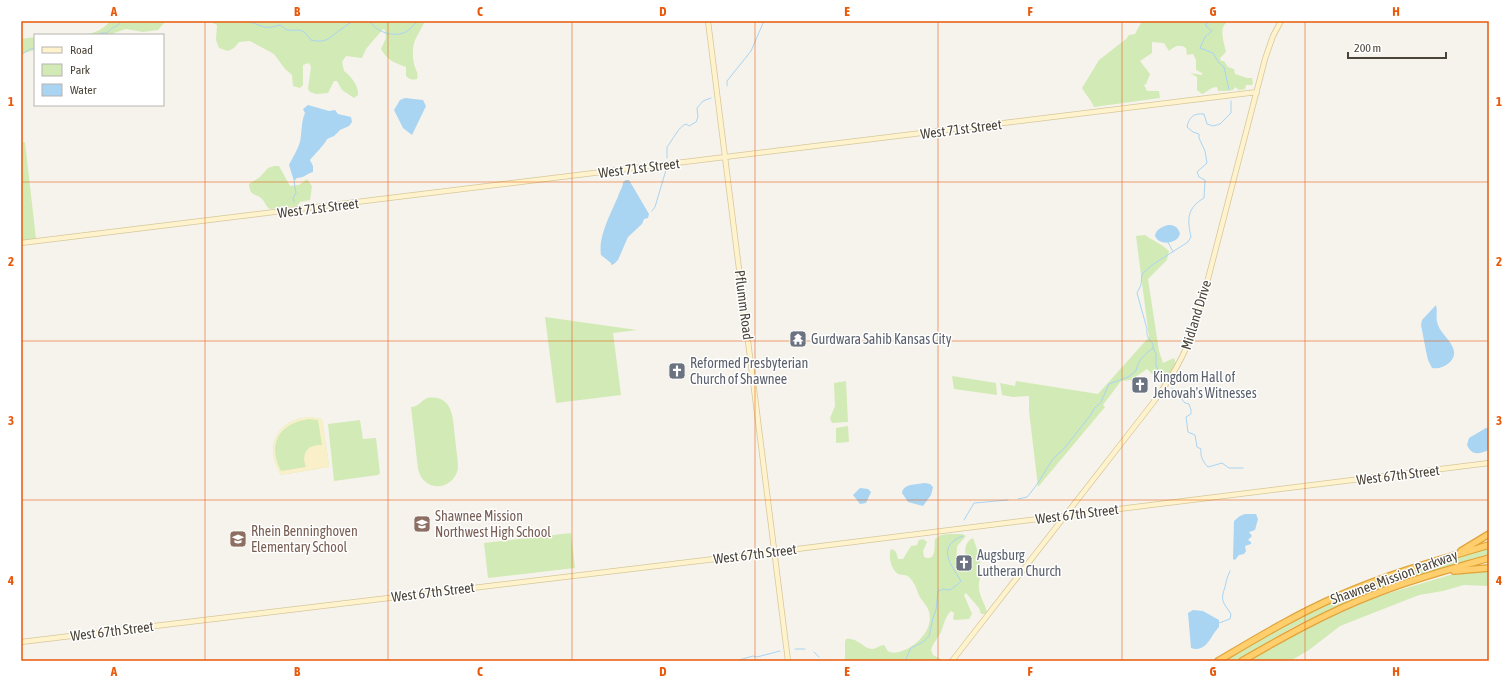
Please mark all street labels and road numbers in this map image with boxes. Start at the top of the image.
street label: West 71st Street [919,116,1003,142]
street label: West 71st Street [597,155,681,181]
street label: West 71st Street [276,195,360,221]
street label: Pflumm Road [732,269,756,341]
street label: Midland Drive [1178,278,1214,352]
street label: West 67th Street [1356,462,1440,488]
street label: West 67th Street [1035,501,1119,527]
street label: West 67th Street [713,541,797,567]
street label: Shawnee Mission Parkway [1328,547,1460,607]
street label: West 67th Street [391,579,475,605]
street label: West 67th Street [70,618,154,644]

